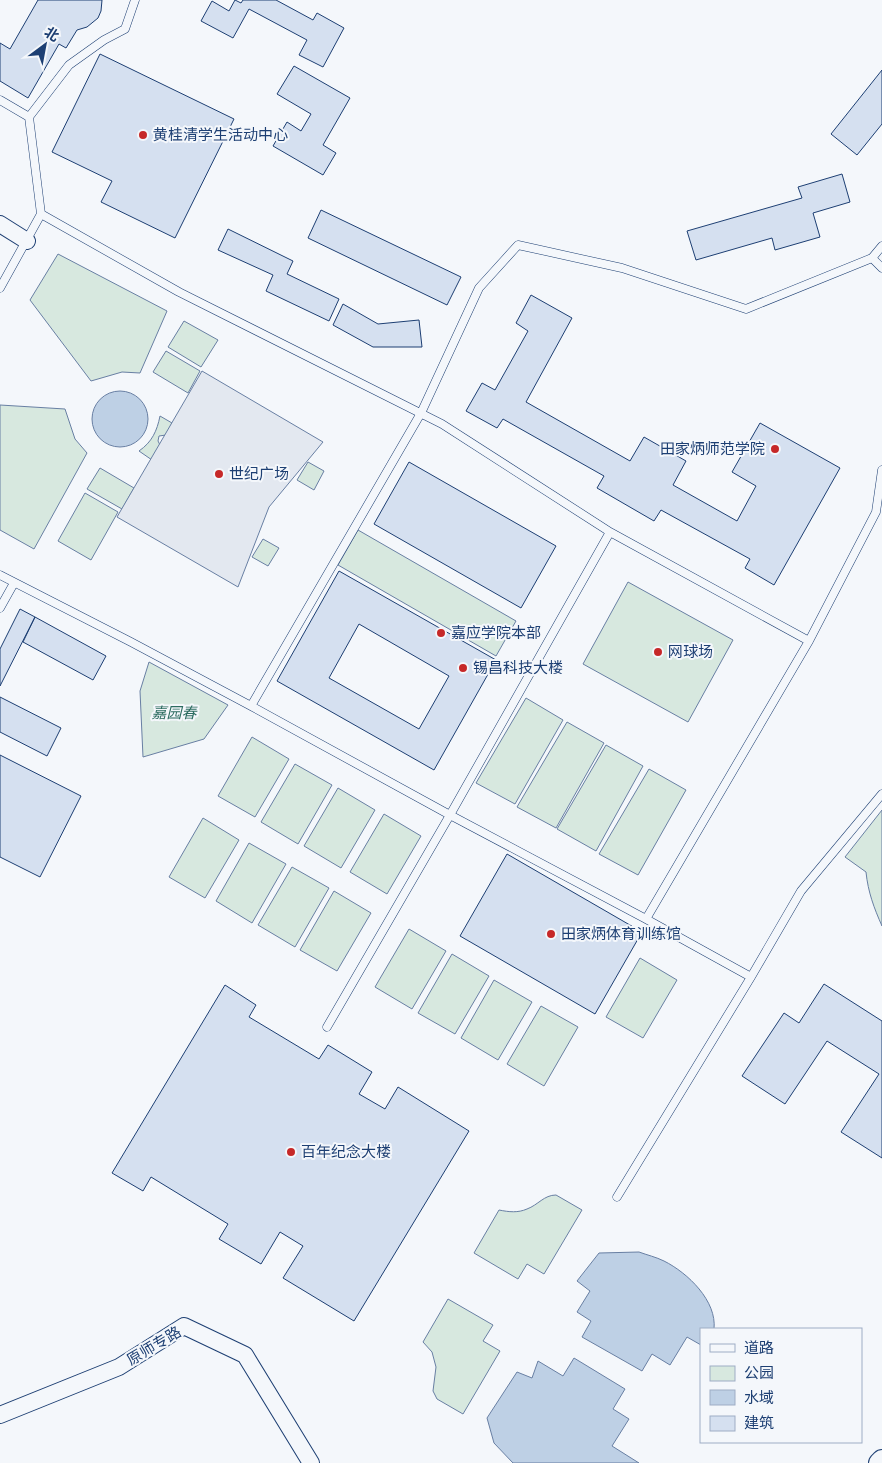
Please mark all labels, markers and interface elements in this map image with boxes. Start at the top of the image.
north arrow [20,20,70,70]
text: 北 [41,21,64,45]
place label: 黄桂清学生活动中心 [153,122,288,145]
marker: 黄桂清学生活动中心 [137,129,149,141]
place label: 田家炳师范学院 [660,436,765,459]
marker: 田家炳师范学院 [769,443,781,455]
place label: 世纪广场 [229,461,289,484]
marker: 世纪广场 [213,468,225,480]
place label: 嘉应学院本部 [451,620,541,643]
marker: 嘉应学院本部 [435,627,447,639]
place label: 网球场 [668,639,713,662]
marker: 网球场 [652,646,664,658]
place label: 锡昌科技大楼 [473,655,563,678]
marker: 锡昌科技大楼 [457,662,469,674]
park label: 嘉园春 [151,700,198,723]
place label: 田家炳体育训练馆 [561,921,681,944]
marker: 田家炳体育训练馆 [545,928,557,940]
place label: 百年纪念大楼 [301,1139,391,1162]
marker: 百年纪念大楼 [285,1146,297,1158]
street label: 原师专路 [122,1319,185,1370]
legend [700,1328,862,1443]
text: 道路 [744,1335,774,1358]
text: 公园 [744,1360,774,1383]
text: 水域 [744,1385,774,1408]
text: 建筑 [744,1410,774,1433]

